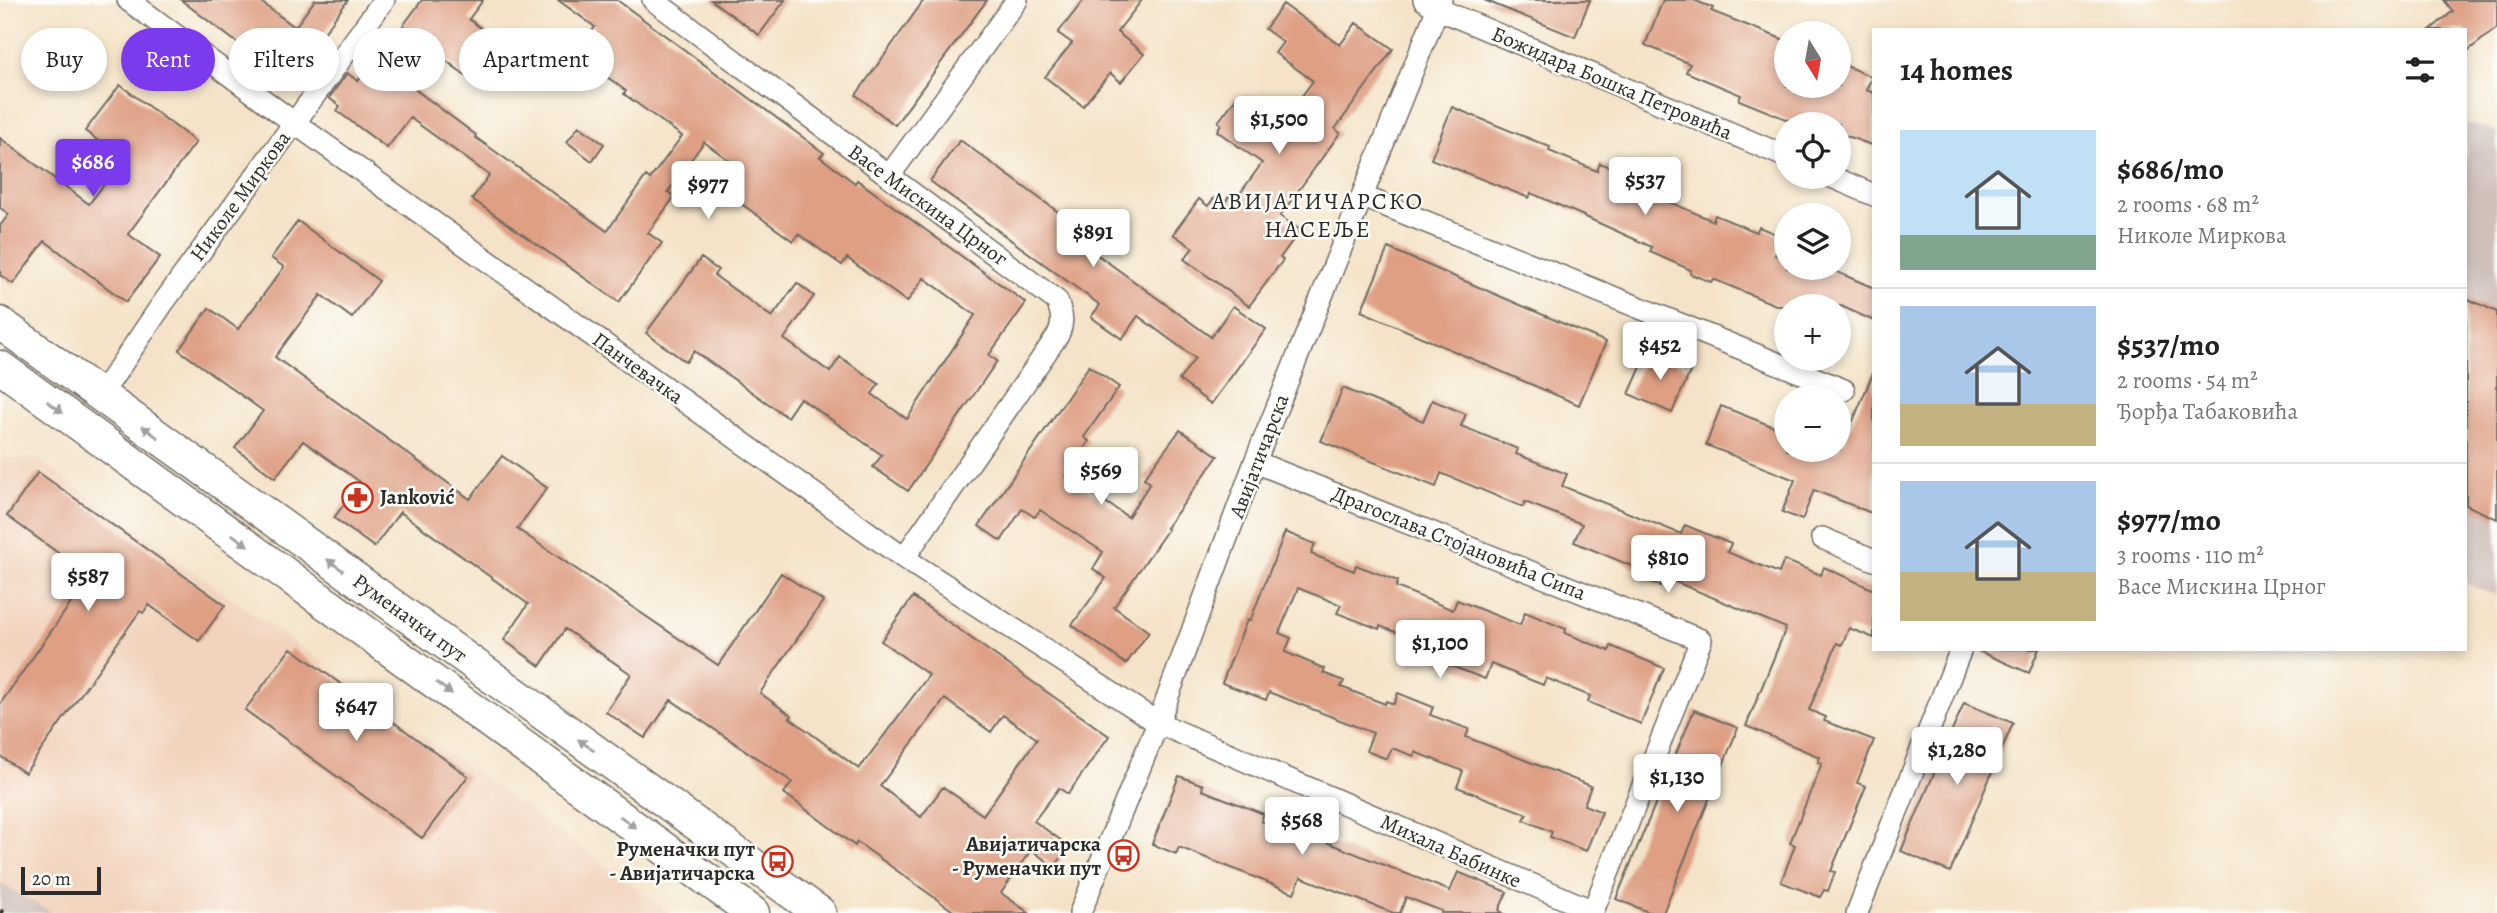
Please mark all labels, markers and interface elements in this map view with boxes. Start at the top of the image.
street label: Божидара Бошка Петровића [1487,20,1737,147]
north arrow [1774,21,1852,98]
map controls [1774,21,1851,462]
chip: Buy [21,28,107,91]
chip: Rent [121,28,215,91]
chip: Filters [229,28,339,91]
chip: New [353,28,445,91]
chip: Apartment [459,28,614,91]
text: 14 homes [1900,50,2013,90]
icon: filters [2401,51,2439,89]
pin: $1,500 [1222,96,1336,156]
text: $1,500 [1250,103,1308,134]
button: locate [1774,112,1851,189]
street label: Николе Миркова [183,125,297,267]
street label: Васе Мискина Црног [843,138,1014,272]
pin: $686 [52,140,134,199]
text: $686 [71,146,115,177]
text: $686/mo [2117,149,2224,189]
pin: $537 [1604,158,1686,217]
icon: home [1956,158,2040,242]
pin: $977 [667,162,749,221]
text: $537 [1625,164,1665,195]
text: $977 [687,168,729,199]
district label: АВИЈАТИЧАРСКО НАСЕЉЕ [1211,185,1424,245]
text: 2 rooms · 68 m² [2117,189,2259,220]
button: layers [1774,203,1851,280]
pin: $891 [1052,210,1134,269]
text: $891 [1073,216,1113,247]
text: Николе Миркова [2117,220,2287,251]
button: + [1774,294,1851,371]
pin: $452 [1619,322,1701,382]
text: $537/mo [2117,325,2220,365]
street label: Панчевачка [587,326,689,411]
text: $452 [1639,329,1681,360]
icon: home [1956,334,2040,418]
text: 2 rooms · 54 m² [2117,365,2258,396]
button: − [1774,385,1851,462]
street label: Авијатичарска [1222,390,1296,523]
text: Ђорђа Табаковића [2117,396,2298,427]
one-way arrow [46,400,64,414]
one-way arrow [141,425,160,439]
pin: $569 [1060,448,1142,507]
text: $569 [1080,454,1122,485]
street label: Драгослава Стојановића Сипа [1328,479,1590,607]
pharmacy icon: Janković [340,480,374,514]
place label: Janković [380,483,455,511]
text: $977/mo [2117,500,2221,540]
icon: home [1956,509,2040,593]
one-way arrow [231,533,249,547]
pin: $810 [1627,536,1709,595]
text: 3 rooms · 110 m² [2117,540,2264,571]
text: $810 [1647,542,1689,573]
pin: $587 [47,554,129,613]
one-way arrow [326,558,344,572]
text: $587 [67,560,109,591]
street label: Руменачки пут [347,567,473,669]
text: Васе Мискина Црног [2117,571,2326,602]
pin: $1,100 [1383,620,1497,680]
text: $1,100 [1412,627,1468,658]
one-way arrow [435,681,453,695]
pin: $647 [315,684,397,743]
text: $647 [335,690,377,721]
pin: $1,280 [1900,728,2014,787]
text: $1,280 [1928,734,1986,765]
one-way arrow [577,738,595,752]
pin: $1,130 [1620,754,1734,814]
text: $1,130 [1650,761,1704,792]
pin: $568 [1261,798,1343,857]
text: $568 [1281,804,1323,835]
street label: Михала Бабинке [1376,807,1526,895]
one-way arrow [619,815,637,829]
place label: Авијатичарска - Руменачки пут [952,830,1101,882]
place label: Руменачки пут - Авијатичарска [609,835,755,887]
bus stop icon: Авијатичарска - Руменачки пут [1107,839,1141,873]
bus stop icon: Руменачки пут - Авијатичарска [761,844,795,878]
scale bar [21,864,102,896]
text: 20 m [32,866,71,892]

